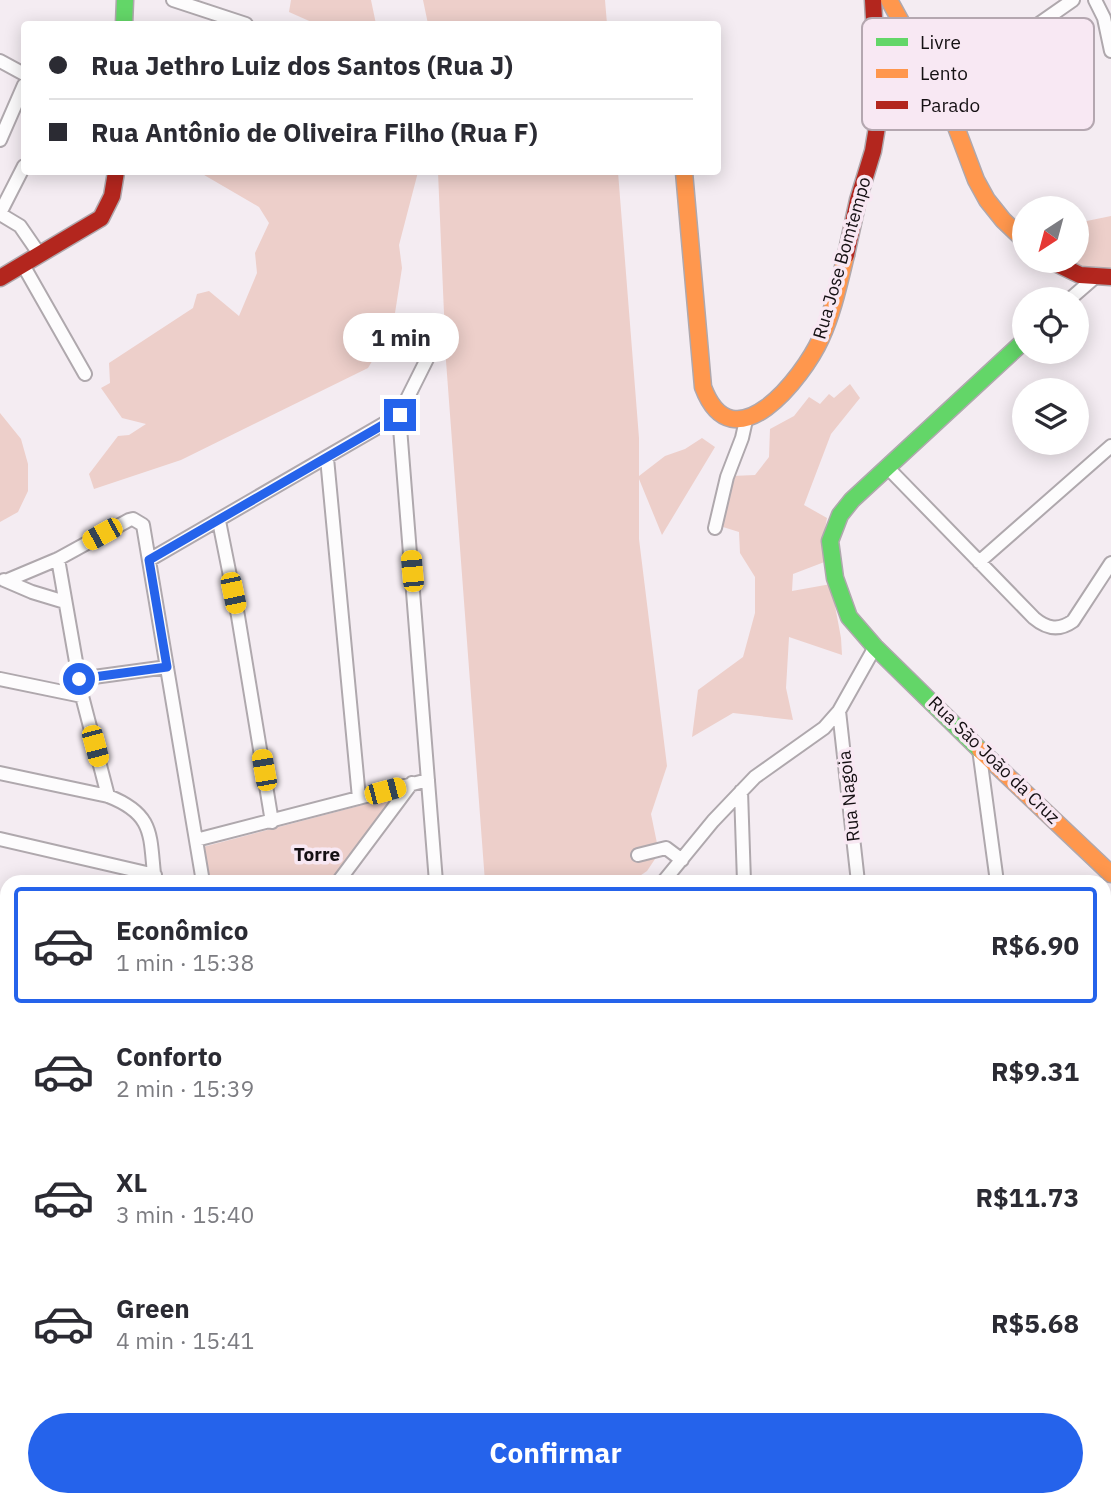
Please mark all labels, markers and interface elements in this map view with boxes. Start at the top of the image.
legend [862,18,1094,130]
text: Livre [920,30,961,54]
text: Rua Jethro Luiz dos Santos (Rua J) [91,48,513,82]
text: Lento [920,61,968,85]
text: Parado [920,93,980,117]
text: Rua Antônio de Oliveira Filho (Rua F) [91,115,538,149]
street label: Rua Jose Bomtempo [807,174,876,342]
north arrow [1012,196,1088,273]
map controls [1012,196,1089,455]
button: locate [1012,287,1089,364]
callout: 1 min [342,314,458,362]
text: 1 min [371,322,431,352]
button: layers [1012,378,1089,455]
route end [384,399,416,431]
car [79,515,126,553]
car [400,549,425,593]
car [219,570,248,616]
route start [63,663,95,695]
street label: Rua São João da Cruz [924,691,1065,828]
car [80,723,111,769]
car [251,747,278,793]
street label: Rua Nagoia [832,749,865,843]
car [362,775,409,807]
district label: Torre [294,842,340,866]
text: Econômico [116,913,248,947]
icon: car [32,914,95,977]
text: R$6.90 [991,928,1079,962]
text: 1 min · 15:38 [116,947,254,977]
text: Conforto [116,1039,222,1073]
icon: car [32,1040,95,1103]
text: R$9.31 [991,1054,1079,1088]
text: 2 min · 15:39 [116,1073,254,1103]
text: XL [116,1165,147,1199]
icon: car [32,1166,95,1229]
text: R$11.73 [975,1180,1079,1214]
text: 3 min · 15:40 [116,1199,254,1229]
text: Green [116,1291,190,1325]
icon: car [32,1292,95,1355]
text: R$5.68 [991,1306,1079,1340]
text: 4 min · 15:41 [116,1325,254,1355]
button: Confirmar [28,1413,1083,1493]

